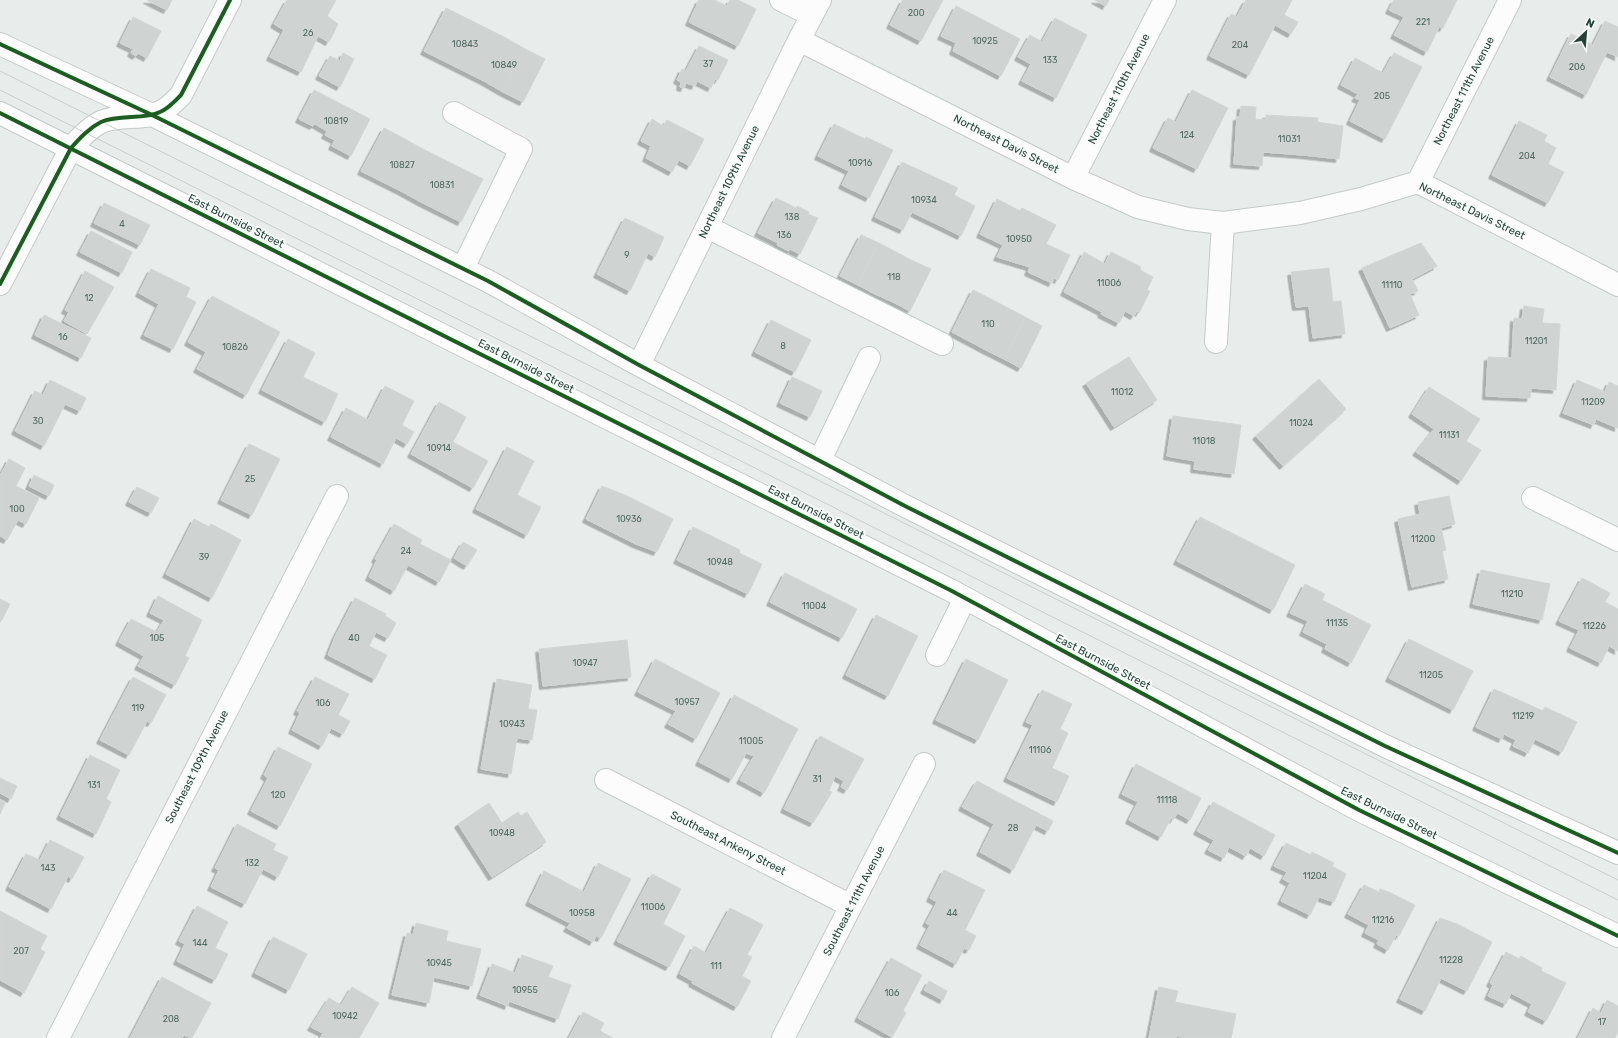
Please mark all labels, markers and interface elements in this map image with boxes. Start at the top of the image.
house number: 200 [908,8,925,18]
north arrow [1566,12,1606,52]
text: N [1584,16,1597,31]
house number: 221 [1416,17,1430,27]
house number: 26 [303,28,314,38]
street label: Northeast 110th Avenue [1085,32,1153,146]
street label: Northeast 111th Avenue [1431,35,1497,147]
house number: 10925 [972,36,998,46]
house number: 10843 [452,39,478,49]
house number: 204 [1232,40,1249,50]
house number: 133 [1043,55,1057,65]
house number: 37 [703,59,713,69]
house number: 10849 [491,60,517,70]
house number: 206 [1569,62,1586,72]
house number: 205 [1374,91,1390,101]
street label: Northeast Davis Street [951,112,1061,177]
house number: 10819 [324,116,348,126]
street label: Northeast 109th Avenue [696,123,762,241]
house number: 124 [1180,130,1195,140]
house number: 11031 [1278,134,1300,144]
house number: 204 [1519,151,1536,161]
house number: 10916 [848,158,873,168]
house number: 10827 [389,160,415,170]
house number: 10831 [430,180,454,190]
street label: Northeast Davis Street [1417,180,1528,243]
street label: East Burnside Street [186,191,287,251]
house number: 10934 [911,195,937,205]
house number: 138 [785,212,800,222]
house number: 4 [119,219,125,229]
house number: 136 [777,230,792,240]
house number: 10950 [1006,234,1032,244]
house number: 9 [624,250,630,260]
house number: 118 [887,272,901,282]
house number: 11006 [1097,278,1122,288]
house number: 11110 [1381,280,1403,290]
house number: 12 [84,293,94,303]
house number: 110 [981,319,995,329]
house number: 16 [58,332,68,342]
street label: East Burnside Street [476,336,577,396]
house number: 11201 [1525,336,1547,346]
house number: 8 [780,341,786,351]
house number: 10826 [222,342,249,352]
house number: 11012 [1111,387,1133,397]
house number: 11209 [1581,397,1605,407]
house number: 30 [32,416,44,426]
house number: 11024 [1289,418,1314,428]
house number: 11131 [1439,430,1459,440]
house number: 11018 [1193,436,1216,446]
house number: 10914 [427,443,452,453]
house number: 25 [245,474,255,484]
street label: East Burnside Street [766,482,867,542]
house number: 100 [9,504,25,514]
house number: 10936 [616,514,642,524]
house number: 11200 [1411,534,1435,544]
house number: 24 [401,546,412,556]
house number: 39 [199,552,209,562]
house number: 10948 [707,557,733,567]
house number: 11210 [1501,589,1524,599]
house number: 11004 [802,601,827,611]
house number: 11135 [1326,618,1348,628]
house number: 11226 [1582,621,1606,631]
street label: East Burnside Street [1053,631,1153,693]
house number: 105 [150,633,164,643]
house number: 40 [348,633,360,643]
house number: 10947 [573,658,598,668]
house number: 11205 [1419,670,1443,680]
house number: 10957 [675,697,700,707]
house number: 106 [316,698,331,708]
house number: 119 [131,703,145,713]
street label: Southeast 109th Avenue [163,708,231,826]
house number: 11219 [1512,711,1534,721]
house number: 10943 [499,719,525,729]
house number: 11005 [739,736,763,746]
house number: 11106 [1029,745,1052,755]
house number: 31 [812,774,822,784]
house number: 131 [88,780,101,790]
street label: East Burnside Street [1339,784,1440,842]
house number: 120 [271,790,286,800]
house number: 11118 [1156,795,1178,805]
street label: Southeast Ankeny Street [668,808,788,878]
house number: 28 [1007,823,1019,833]
house number: 10948 [489,828,515,838]
street label: Southeast 111th Avenue [821,844,887,958]
house number: 132 [245,858,259,868]
house number: 143 [41,863,55,873]
house number: 11204 [1303,871,1328,881]
house number: 11006 [641,902,666,912]
house number: 10958 [569,908,595,918]
house number: 44 [946,908,958,918]
house number: 11216 [1372,915,1395,925]
house number: 144 [192,938,208,948]
house number: 207 [13,946,29,956]
house number: 11228 [1439,955,1463,965]
house number: 10945 [426,958,452,968]
house number: 111 [710,961,722,971]
house number: 10955 [512,985,538,995]
house number: 106 [885,988,900,998]
house number: 10942 [332,1011,358,1021]
house number: 208 [163,1014,180,1024]
house number: 17 [1598,1017,1607,1027]

